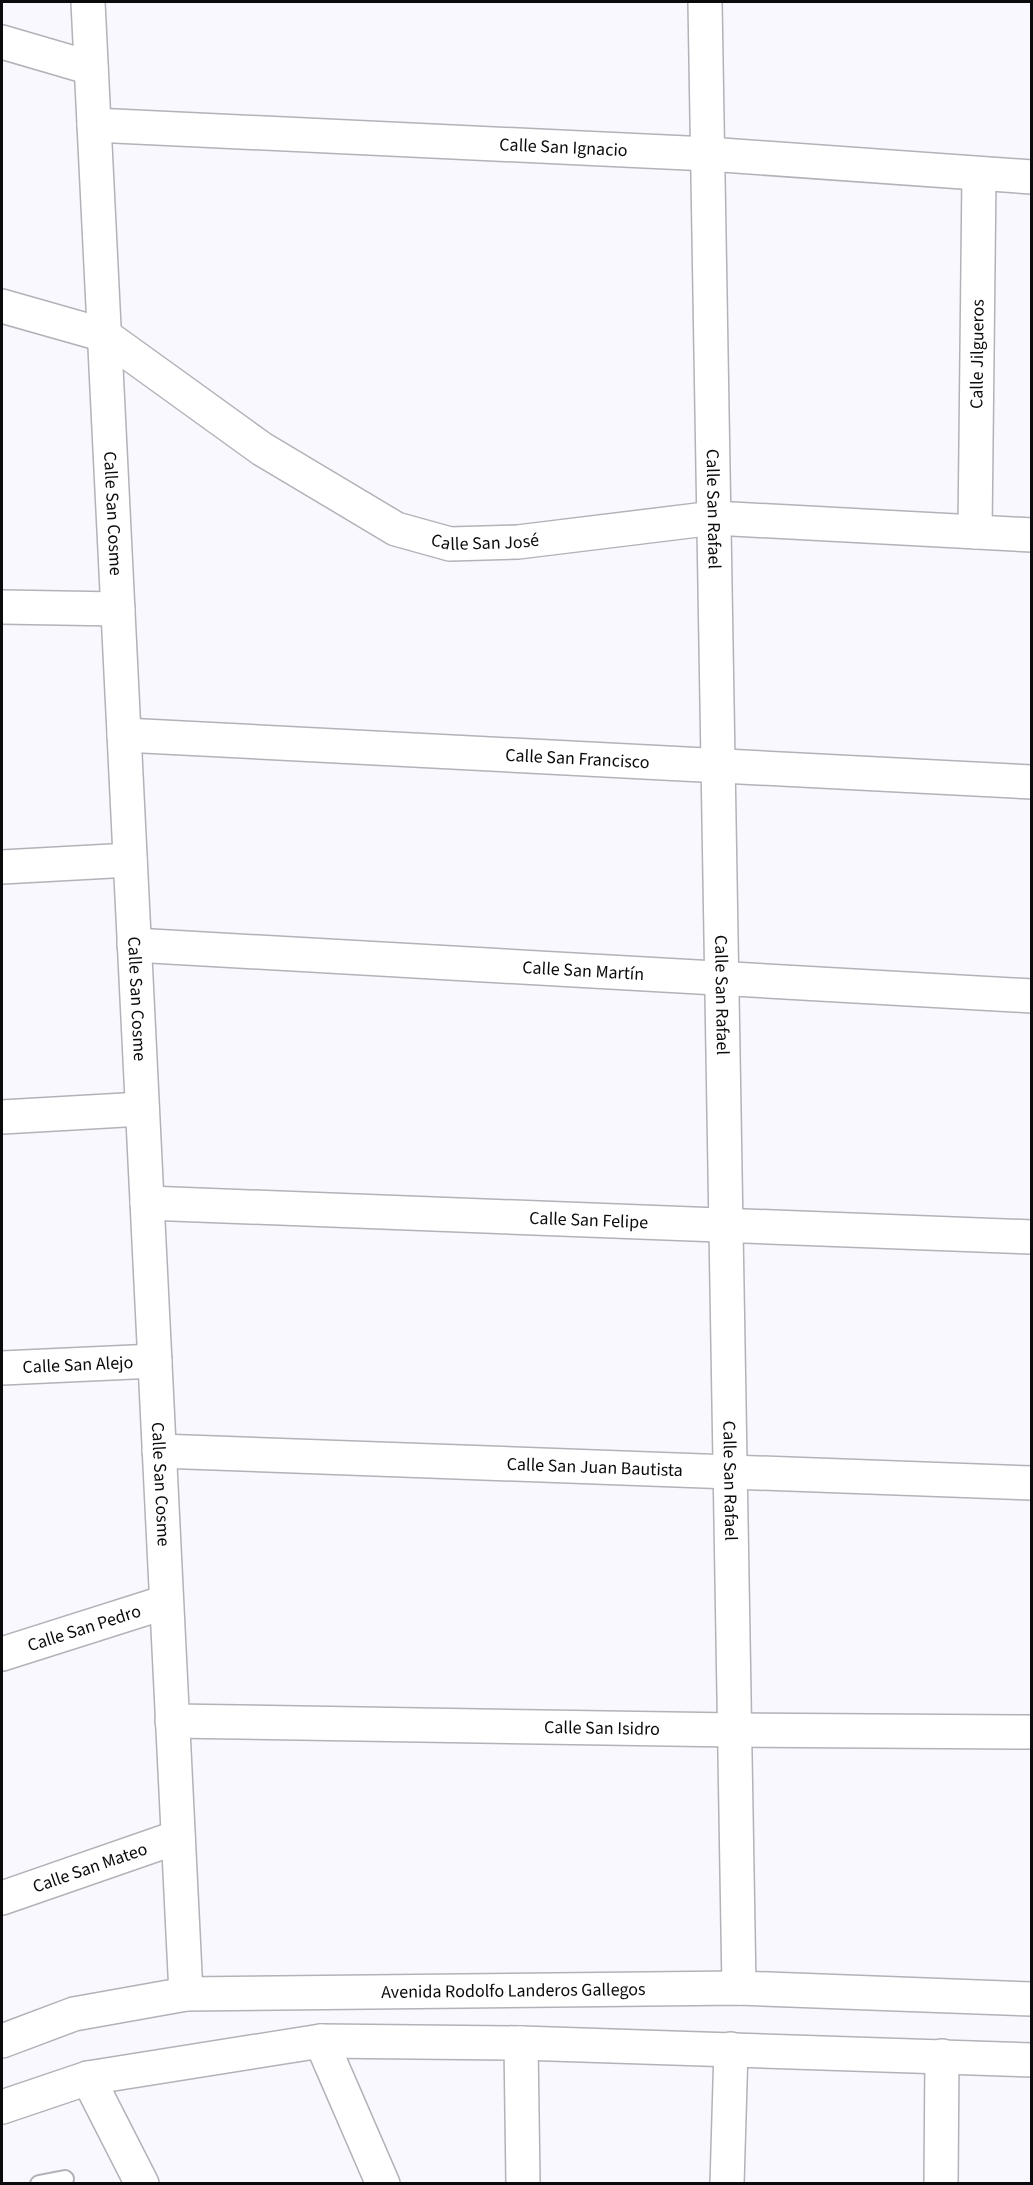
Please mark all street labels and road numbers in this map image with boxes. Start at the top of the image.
street label: Calle San Ignacio [499,132,628,163]
street label: Calle Jilgueros [964,299,991,409]
street label: Calle San Rafael [700,449,727,569]
street label: Calle San Cosme [97,451,128,576]
street label: Calle San José [428,527,541,557]
street label: Calle San Francisco [505,743,650,775]
street label: Calle San Rafael [708,935,735,1055]
street label: Calle San Cosme [121,936,152,1062]
street label: Calle San Martín [522,955,645,987]
street label: Calle San Felipe [529,1206,649,1235]
street label: Calle San Alejo [22,1350,134,1380]
street label: Calle San Cosme [145,1421,176,1547]
street label: Calle San Rafael [716,1421,743,1541]
street label: Calle San Juan Bautista [506,1452,683,1483]
street label: Calle San Pedro [24,1599,144,1658]
street label: Calle San Isidro [544,1715,660,1742]
street label: Calle San Mateo [29,1837,151,1899]
street label: Avenida Rodolfo Landeros Gallegos [381,1977,646,2005]

